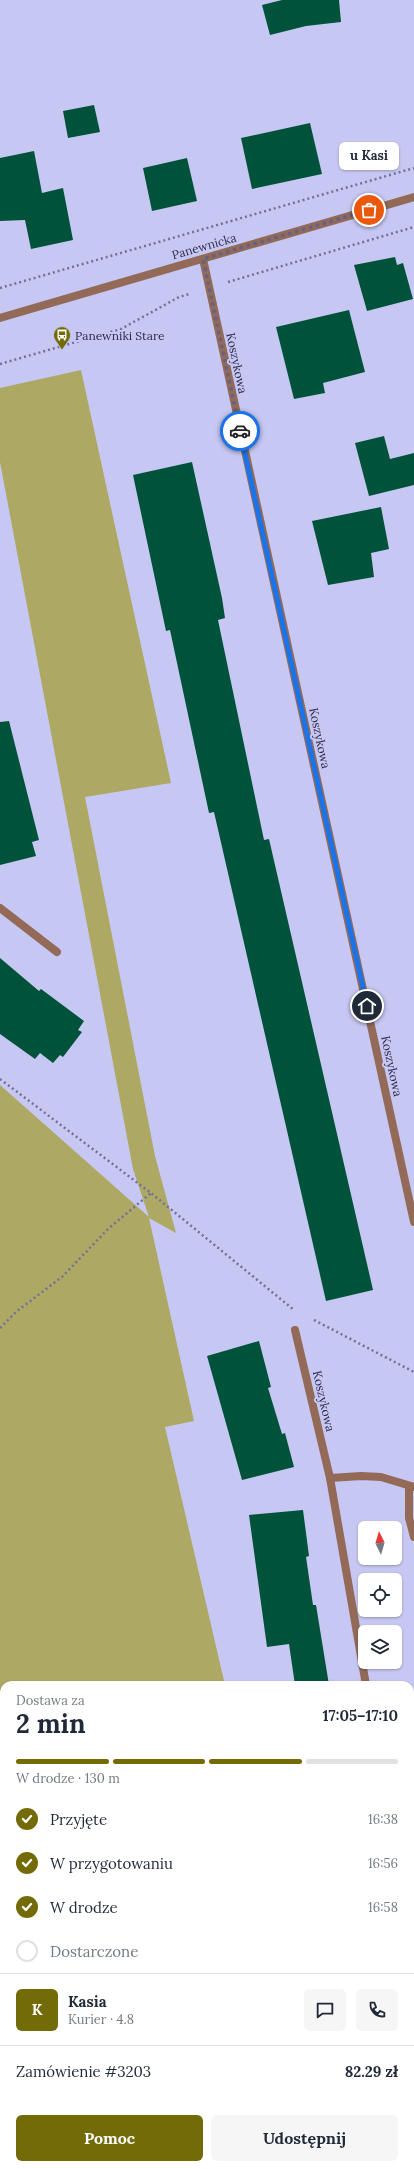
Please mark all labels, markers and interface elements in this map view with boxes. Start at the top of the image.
callout: u Kasi [339,142,399,170]
text: u Kasi [350,147,388,164]
pin [352,193,386,227]
icon: bag [358,199,380,221]
street label: Panewnicka [170,230,238,262]
bus stop icon: Panewniki Stare [52,325,72,350]
place label: Panewniki Stare [75,328,165,343]
street label: Koszykowa [223,331,251,395]
courier [220,411,260,451]
icon: car [229,420,251,442]
street label: Koszykowa [306,706,334,770]
pin [350,989,384,1023]
icon: home [356,995,378,1017]
street label: Koszykowa [378,1034,406,1098]
street label: Koszykowa [310,1369,338,1433]
north arrow [358,1521,402,1565]
map controls [358,1521,402,1669]
button: locate [358,1573,402,1617]
button: layers [358,1625,402,1669]
text: Dostawa za [16,1692,85,1709]
text: 17:05–17:10 [323,1706,398,1725]
text: 2 min [16,1707,86,1740]
text: W drodze · 130 m [16,1770,120,1787]
icon: check [16,1808,38,1830]
text: Przyjęte [50,1810,107,1829]
text: 16:38 [368,1811,398,1828]
icon: check [16,1852,38,1874]
text: W przygotowaniu [50,1854,173,1873]
text: 16:56 [368,1855,398,1872]
icon: check [16,1896,38,1918]
text: W drodze [50,1898,118,1917]
text: 16:58 [368,1899,398,1916]
text: Dostarczone [50,1942,138,1961]
button: chat [304,1989,346,2031]
button: phone [356,1989,398,2031]
text: Kasia [68,1992,107,2011]
text: K [32,2000,42,2019]
text: Kurier · 4.8 [68,2011,134,2028]
text: Zamówienie #3203 [16,2062,151,2081]
text: 82.29 zł [345,2062,398,2081]
button: Pomoc [16,2115,203,2161]
button: Udostępnij [211,2115,398,2161]

